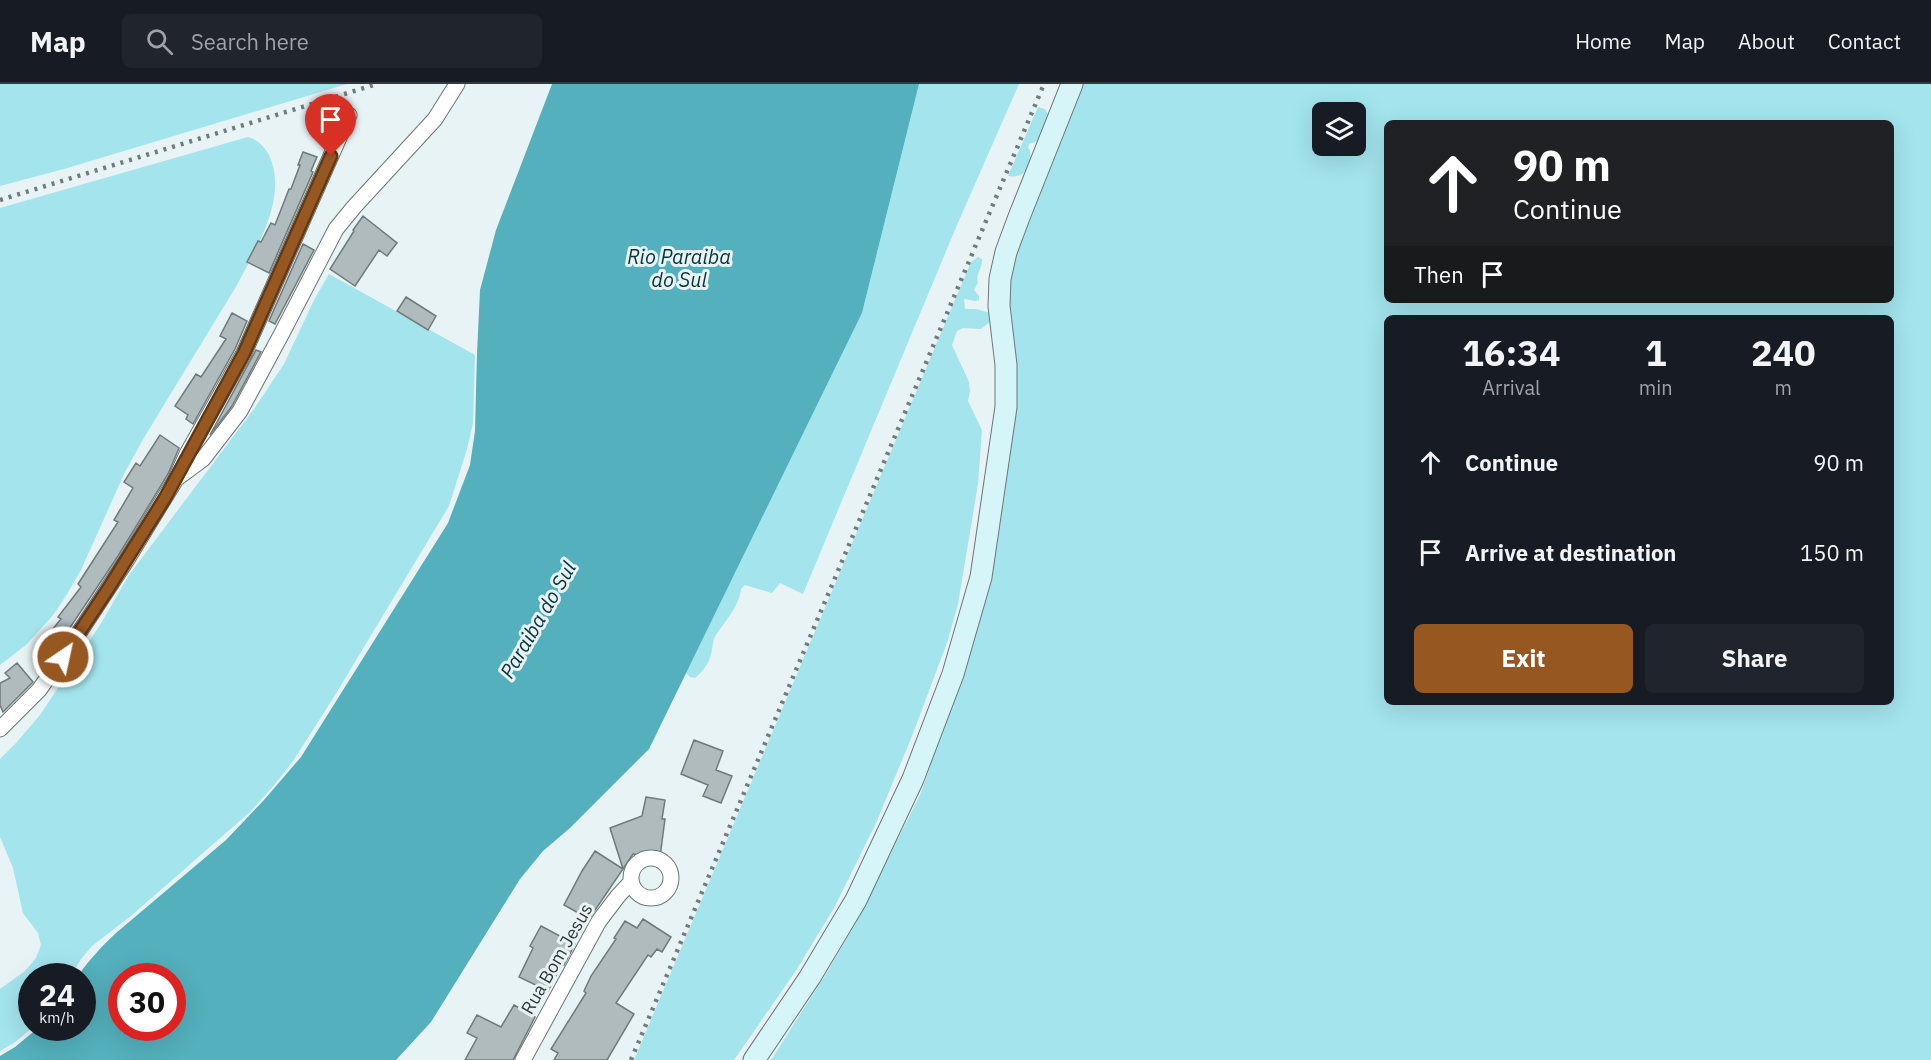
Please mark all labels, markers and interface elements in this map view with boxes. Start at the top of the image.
search box [122,14,542,68]
text: Map [30,23,86,60]
icon: search [143,25,176,58]
text: Search here [191,27,309,56]
text: Home [1575,27,1632,55]
text: Map [1665,27,1705,55]
text: About [1738,27,1795,55]
text: Contact [1828,27,1901,55]
pin [305,94,356,156]
map controls [1312,102,1366,156]
button: layers [1312,102,1366,156]
icon: arrive [314,103,347,136]
text: 90 m [1513,138,1611,193]
icon: ahead [1414,144,1492,222]
text: Continue [1513,191,1622,226]
water label: Rio Paraiba do Sul [627,243,731,293]
icon: arrive [1476,258,1509,291]
text: Then [1414,260,1464,289]
text: 16:34 [1462,329,1561,376]
text: 1 [1645,329,1667,376]
text: 240 [1751,329,1816,376]
text: Arrival [1482,374,1541,401]
text: min [1639,374,1673,401]
text: m [1775,374,1792,401]
icon: ahead [1414,446,1447,479]
text: Continue [1465,448,1558,477]
text: 90 m [1813,448,1864,477]
icon: arrive [1414,536,1447,569]
text: Arrive at destination [1465,538,1676,567]
text: 150 m [1800,538,1864,567]
water label: Paraiba do Sul [493,556,582,683]
button: Exit [1414,624,1633,693]
button: Share [1645,624,1864,693]
position arrow [31,625,95,689]
street label: Rua Bom Jesus [516,899,598,1018]
speed limit sign: 30 [108,963,186,1041]
text: 24 [39,975,75,1014]
text: km/h [39,1008,75,1027]

